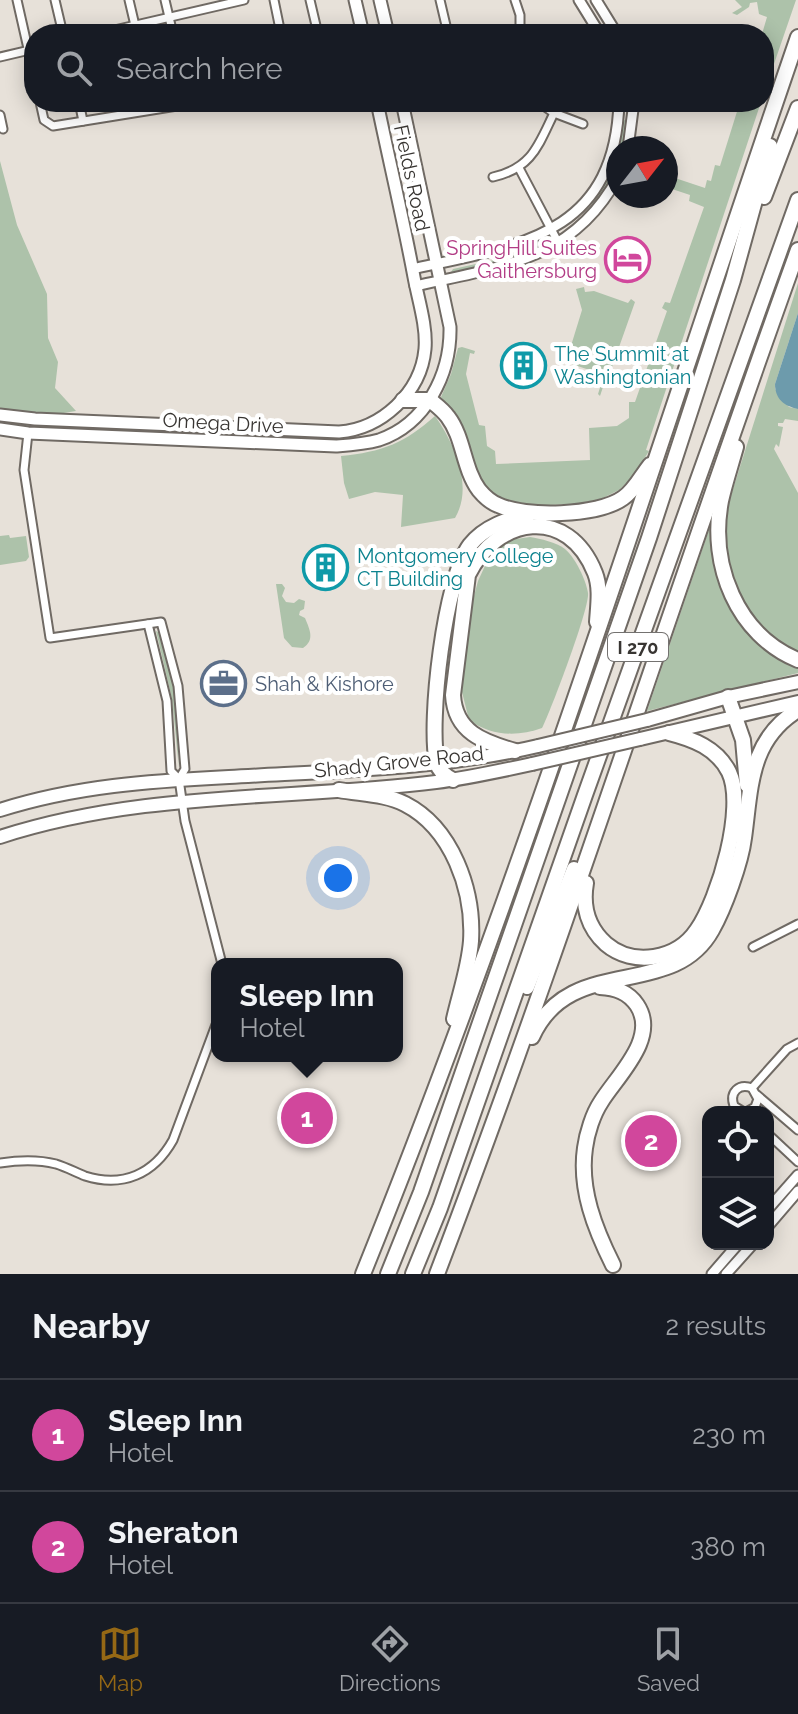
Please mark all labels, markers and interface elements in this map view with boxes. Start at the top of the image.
search box [24,24,774,112]
icon: search [52,46,96,90]
text: Search here [116,51,283,86]
street label: Fields Road [389,122,435,234]
north arrow [606,136,678,208]
hotel icon: SpringHill Suites Gaithersburg [604,235,652,283]
place label: SpringHill Suites Gaithersburg [446,236,597,283]
building icon: The Summit at Washingtonian [499,341,547,389]
place label: The Summit at Washingtonian [554,342,691,389]
street label: Omega Drive [162,408,284,438]
building icon: Montgomery College CT Building [302,543,350,591]
place label: Montgomery College CT Building [357,544,554,591]
road number: I 270 [608,633,668,661]
office icon: Shah & Kishore [200,660,248,708]
place label: Shah & Kishore [255,672,394,696]
street label: Shady Grove Road [313,741,485,783]
your location [318,858,358,898]
popup [211,958,403,1062]
text: Sleep Inn [240,978,374,1013]
text: Hotel [240,1013,305,1043]
pin: 1 [281,1088,333,1148]
map controls [702,1106,774,1250]
button: locate [702,1106,774,1178]
pin: 2 [625,1111,677,1171]
button: layers [702,1178,774,1250]
text: Nearby [32,1306,150,1346]
text: 2 results [666,1311,766,1341]
text: Sleep Inn [108,1403,243,1438]
text: 1 [52,1420,64,1450]
text: 230 m [692,1420,766,1450]
text: Hotel [108,1438,173,1468]
text: Sheraton [108,1515,239,1550]
text: 2 [51,1532,65,1562]
text: 380 m [690,1532,766,1562]
text: Hotel [108,1550,173,1580]
tab: Map [98,1622,143,1696]
tab: Directions [339,1622,441,1696]
tab: Saved [637,1622,700,1696]

